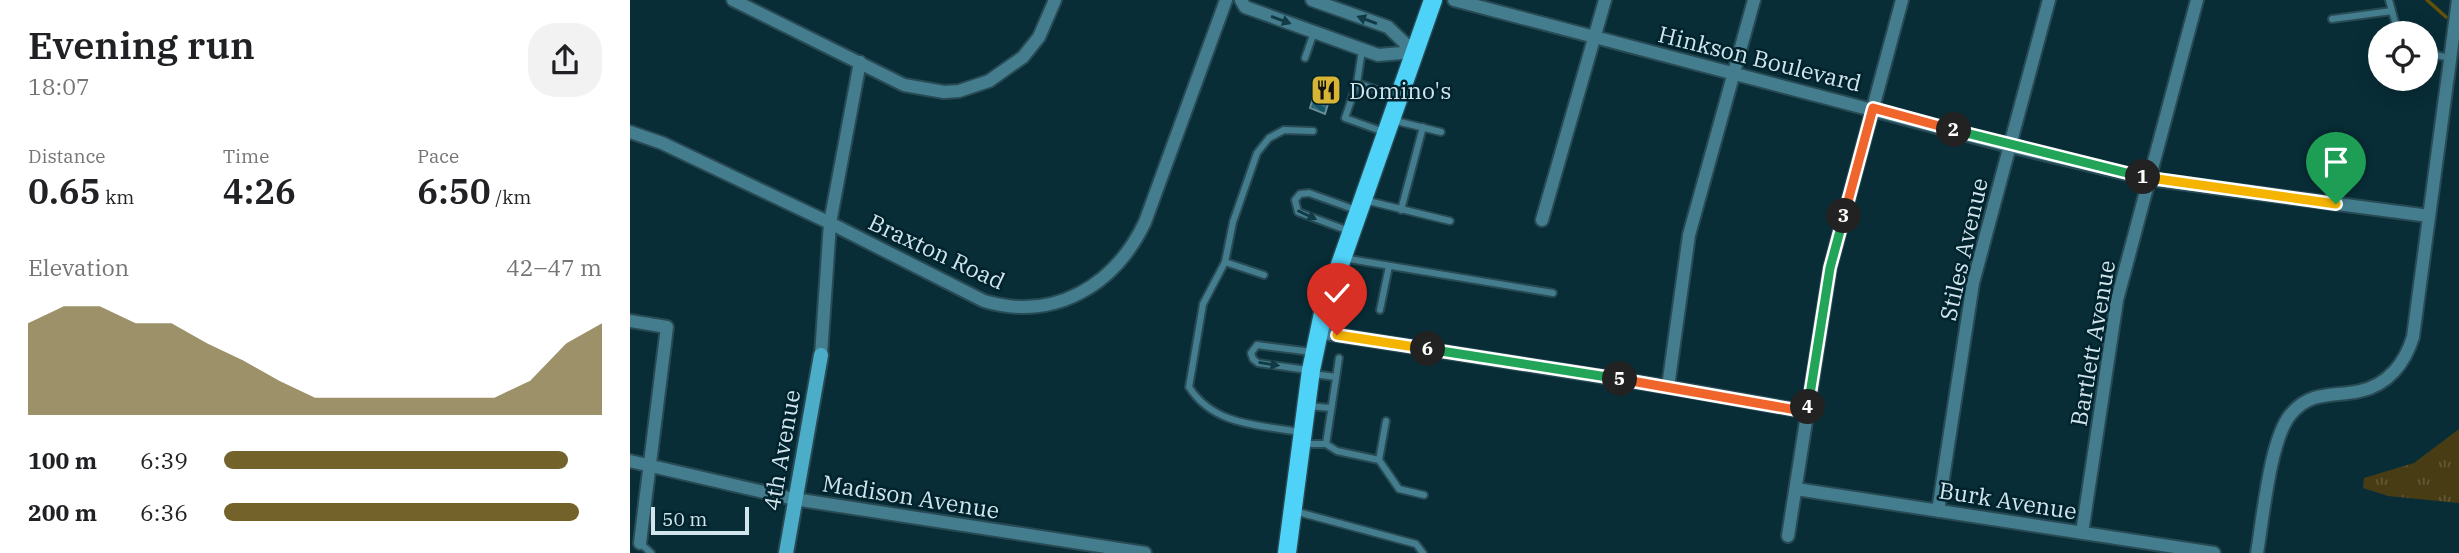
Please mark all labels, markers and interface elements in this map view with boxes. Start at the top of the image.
one-way arrow [1357,14,1378,25]
one-way arrow [1270,15,1291,26]
street label: Hinkson Boulevard [1655,18,1865,98]
text: Evening run [28,20,255,69]
map controls [2368,21,2438,91]
button: locate [2368,21,2438,91]
button: share [528,23,602,97]
text: 18:07 [28,71,90,101]
restaurant icon: Domino's [1309,73,1343,107]
place label: Domino's [1349,75,1451,105]
pin: 2 [1936,113,1972,148]
text: 2 [1948,117,1959,141]
pin [2306,132,2366,204]
icon: arrive [2317,143,2355,181]
text: Distance [28,144,106,168]
text: Time [223,144,269,168]
text: Pace [417,144,459,168]
pin: 1 [2126,160,2160,194]
text: 1 [2137,164,2148,188]
text: 0.65 [28,168,101,214]
text: 4:26 [223,168,296,214]
text: 6:50 [417,168,491,214]
street label: Stiles Avenue [1932,175,1994,323]
text: km [101,185,134,209]
text: /km [491,185,531,209]
pin: 3 [1826,198,1862,234]
text: 3 [1838,203,1849,227]
street label: Braxton Road [864,206,1010,296]
one-way arrow [1297,210,1317,221]
text: Elevation [28,252,129,282]
text: 42–47 m [506,252,602,282]
street label: Bartlett Avenue [2063,258,2121,428]
pin [1307,263,1367,335]
icon: check [1318,274,1356,312]
pin: 6 [1410,332,1446,366]
text: 6 [1422,336,1433,360]
one-way arrow [1258,359,1280,370]
pin: 5 [1602,362,1637,396]
text: 5 [1614,366,1625,390]
street label: 4th Avenue [756,387,806,513]
pin: 4 [1790,390,1826,424]
text: 4 [1802,394,1813,418]
text: 100 m [28,445,97,475]
text: 6:39 [140,445,188,475]
street label: Madison Avenue [820,467,1002,525]
street label: Burk Avenue [1937,474,2079,526]
text: 200 m [28,497,97,527]
text: 6:36 [140,497,188,527]
scale bar [651,504,749,536]
text: 50 m [662,507,707,531]

